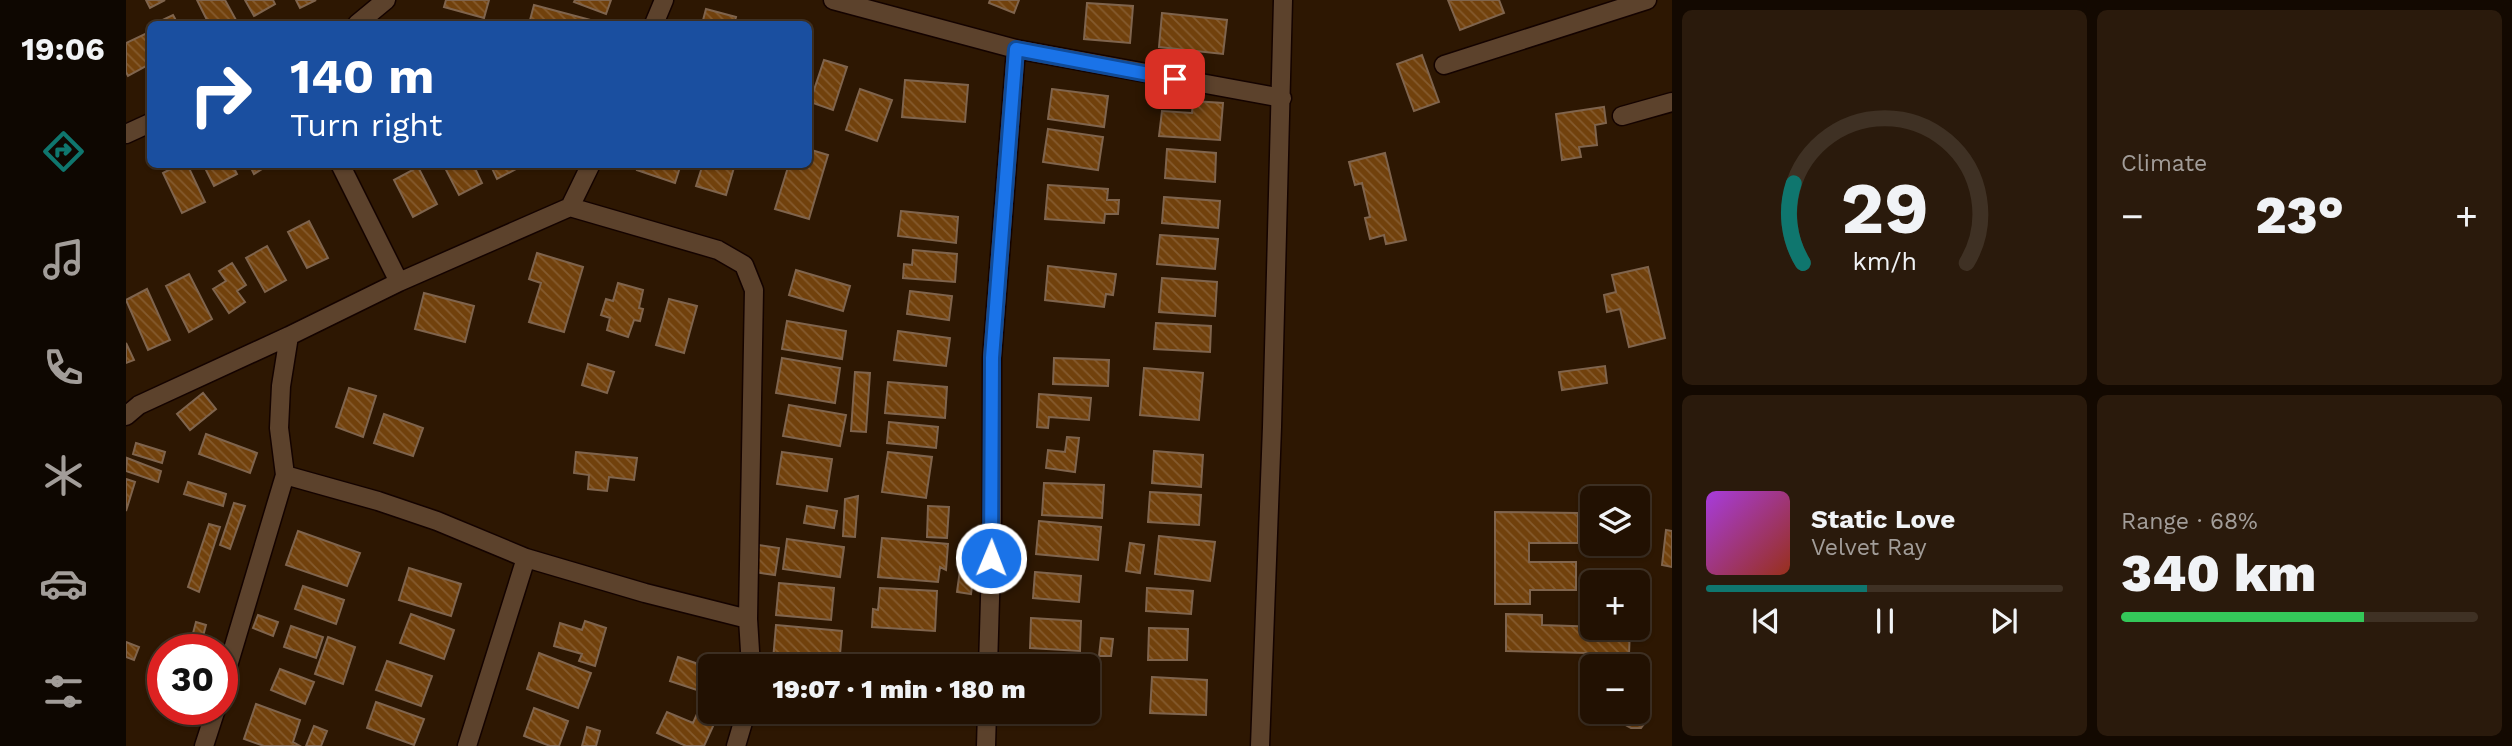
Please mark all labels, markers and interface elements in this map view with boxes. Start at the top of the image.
text: 19:06 [21,30,105,68]
text: 140 m [290,47,434,105]
icon: right [175,49,266,140]
pin [1145,49,1205,109]
icon: arrive [1156,60,1194,98]
text: Turn right [290,106,442,144]
icon: directions [39,127,88,176]
text: Climate [2121,150,2207,177]
text: 29 [1840,166,1929,252]
text: 23° [2255,185,2344,246]
text: − [2121,194,2144,238]
text: + [2455,194,2478,238]
icon: music [39,235,88,284]
text: km/h [1852,247,1917,276]
icon: phone [39,343,88,392]
icon: climate [39,451,88,500]
map controls [1580,486,1650,724]
button: layers [1580,486,1650,556]
text: Static Love [1811,504,1955,534]
text: Range · 68% [2121,508,2258,535]
position arrow [954,521,1028,595]
text: Velvet Ray [1811,534,1927,561]
text: 340 km [2121,543,2316,604]
icon: car [39,559,88,608]
button: + [1580,570,1650,640]
icon: previous [1747,602,1785,640]
icon: pause [1866,602,1904,640]
icon: next [1985,602,2023,640]
speed limit sign: 30 [147,634,238,725]
button: − [1580,654,1650,724]
icon: filters [39,667,88,716]
text: 19:07 · 1 min · 180 m [772,674,1026,704]

